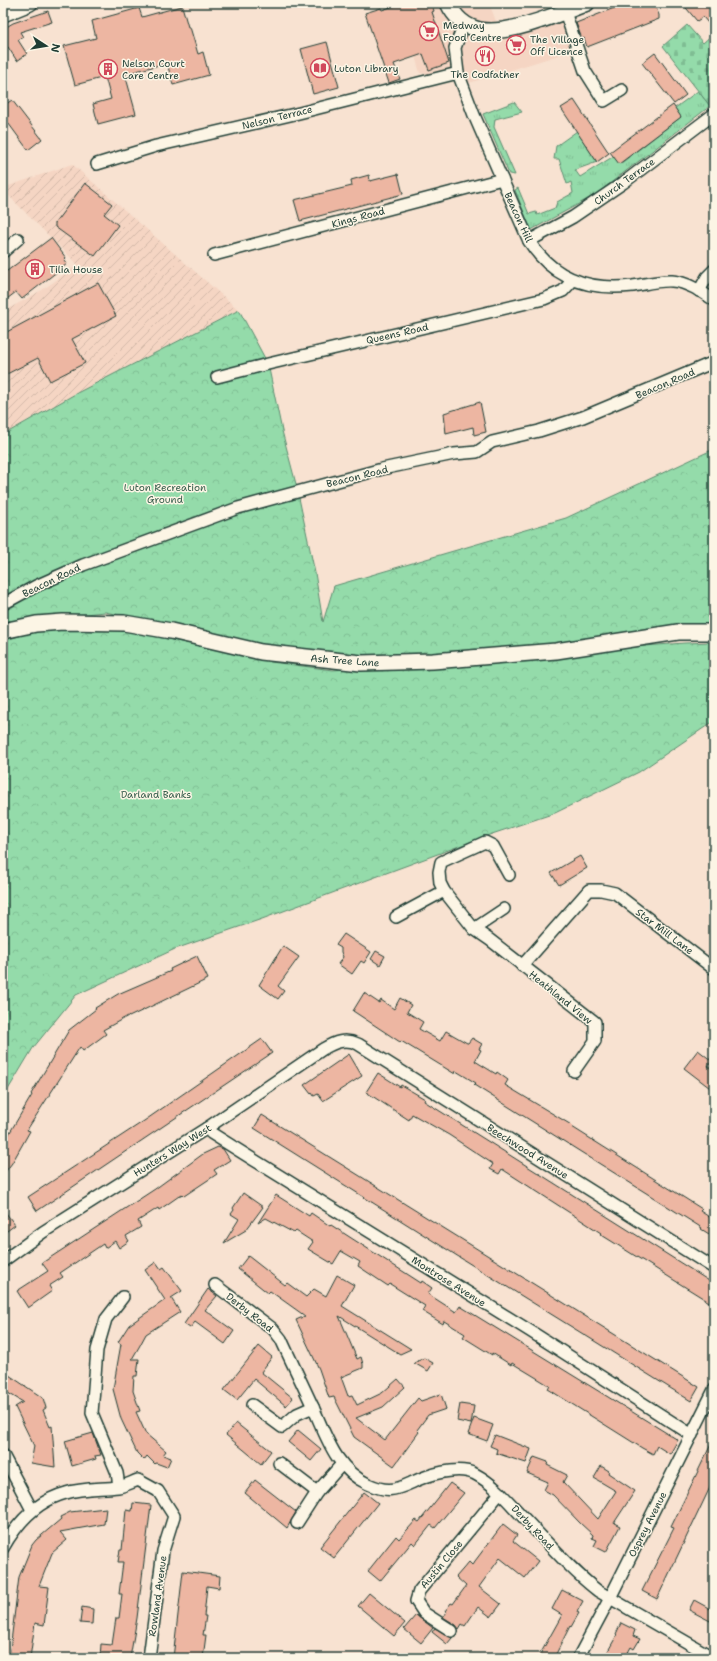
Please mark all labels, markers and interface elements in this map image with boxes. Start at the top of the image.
place label: Medway Food Centre [443,19,502,44]
supermarket icon: Medway Food Centre [418,20,440,42]
north arrow [26,26,66,66]
place label: The Village Off Licence [530,33,585,58]
supermarket icon: The Village Off Licence [505,34,527,56]
text: N [47,42,64,54]
restaurant icon: The Codfather [474,45,496,67]
place label: Nelson Court Care Centre [122,57,185,82]
library icon: Luton Library [309,57,331,79]
building icon: Nelson Court Care Centre [97,58,119,80]
place label: Luton Library [334,62,399,75]
place label: The Codfather [451,68,520,81]
street label: Nelson Terrace [241,102,314,133]
street label: Church Terrace [591,155,658,208]
street label: Beacon Hill [501,190,536,244]
street label: Kings Road [330,204,387,231]
building icon: Tilia House [24,258,46,280]
place label: Tilia House [49,263,103,276]
street label: Queens Road [365,320,430,347]
street label: Beacon Road [634,365,697,402]
street label: Beacon Road [325,462,390,490]
park label: Luton Recreation Ground [124,481,206,506]
street label: Beacon Road [20,561,83,600]
street label: Ash Tree Lane [310,652,380,669]
park label: Darland Banks [121,788,191,801]
street label: Star Mill Lane [633,905,696,958]
street label: Heathland View [526,968,595,1027]
street label: Hunters Way West [131,1121,214,1180]
street label: Beechwood Avenue [485,1121,571,1182]
street label: Montrose Avenue [409,1253,489,1310]
street label: Derby Road [223,1290,276,1335]
street label: Osprey Avenue [625,1489,670,1559]
street label: Derby Road [509,1502,557,1553]
street label: Austin Close [417,1537,466,1591]
street label: Rowland Avenue [145,1554,170,1637]

